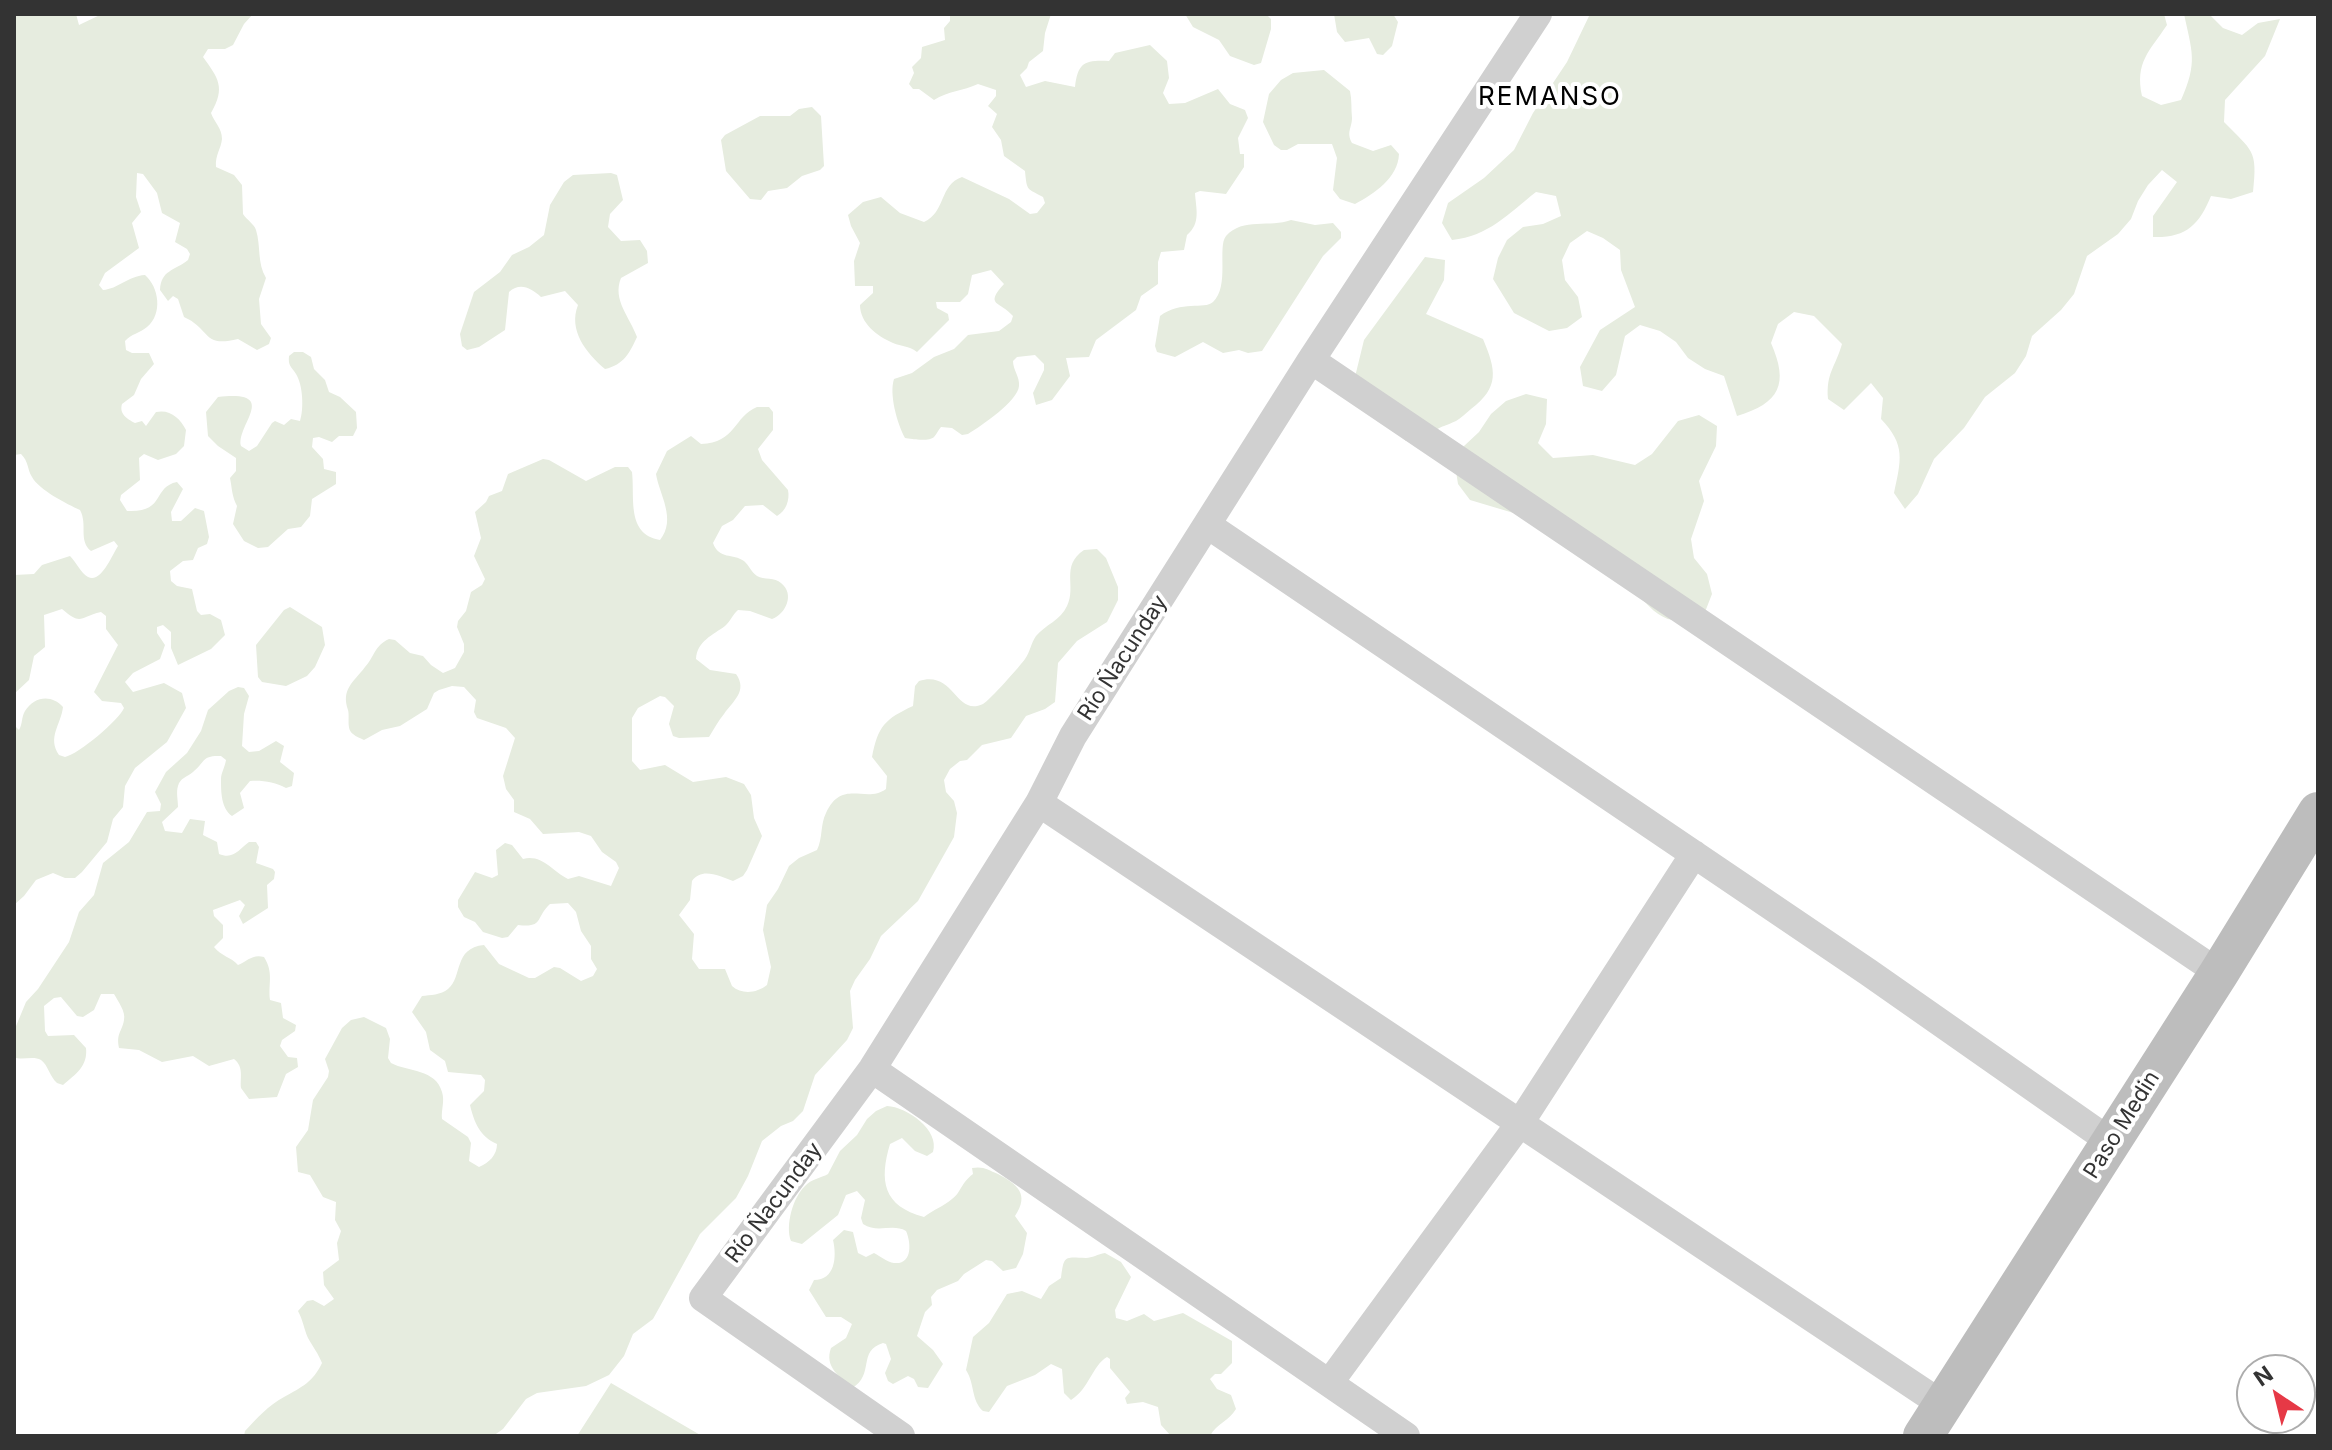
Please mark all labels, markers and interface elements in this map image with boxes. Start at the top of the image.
district label: REMANSO [1478,81,1622,113]
street label: Río Ñacunday [1073,590,1173,726]
street label: Paso Medin [2079,1066,2165,1184]
street label: Río Ñacunday [720,1137,828,1269]
north arrow [2236,1354,2316,1434]
text: N [2249,1361,2278,1391]

